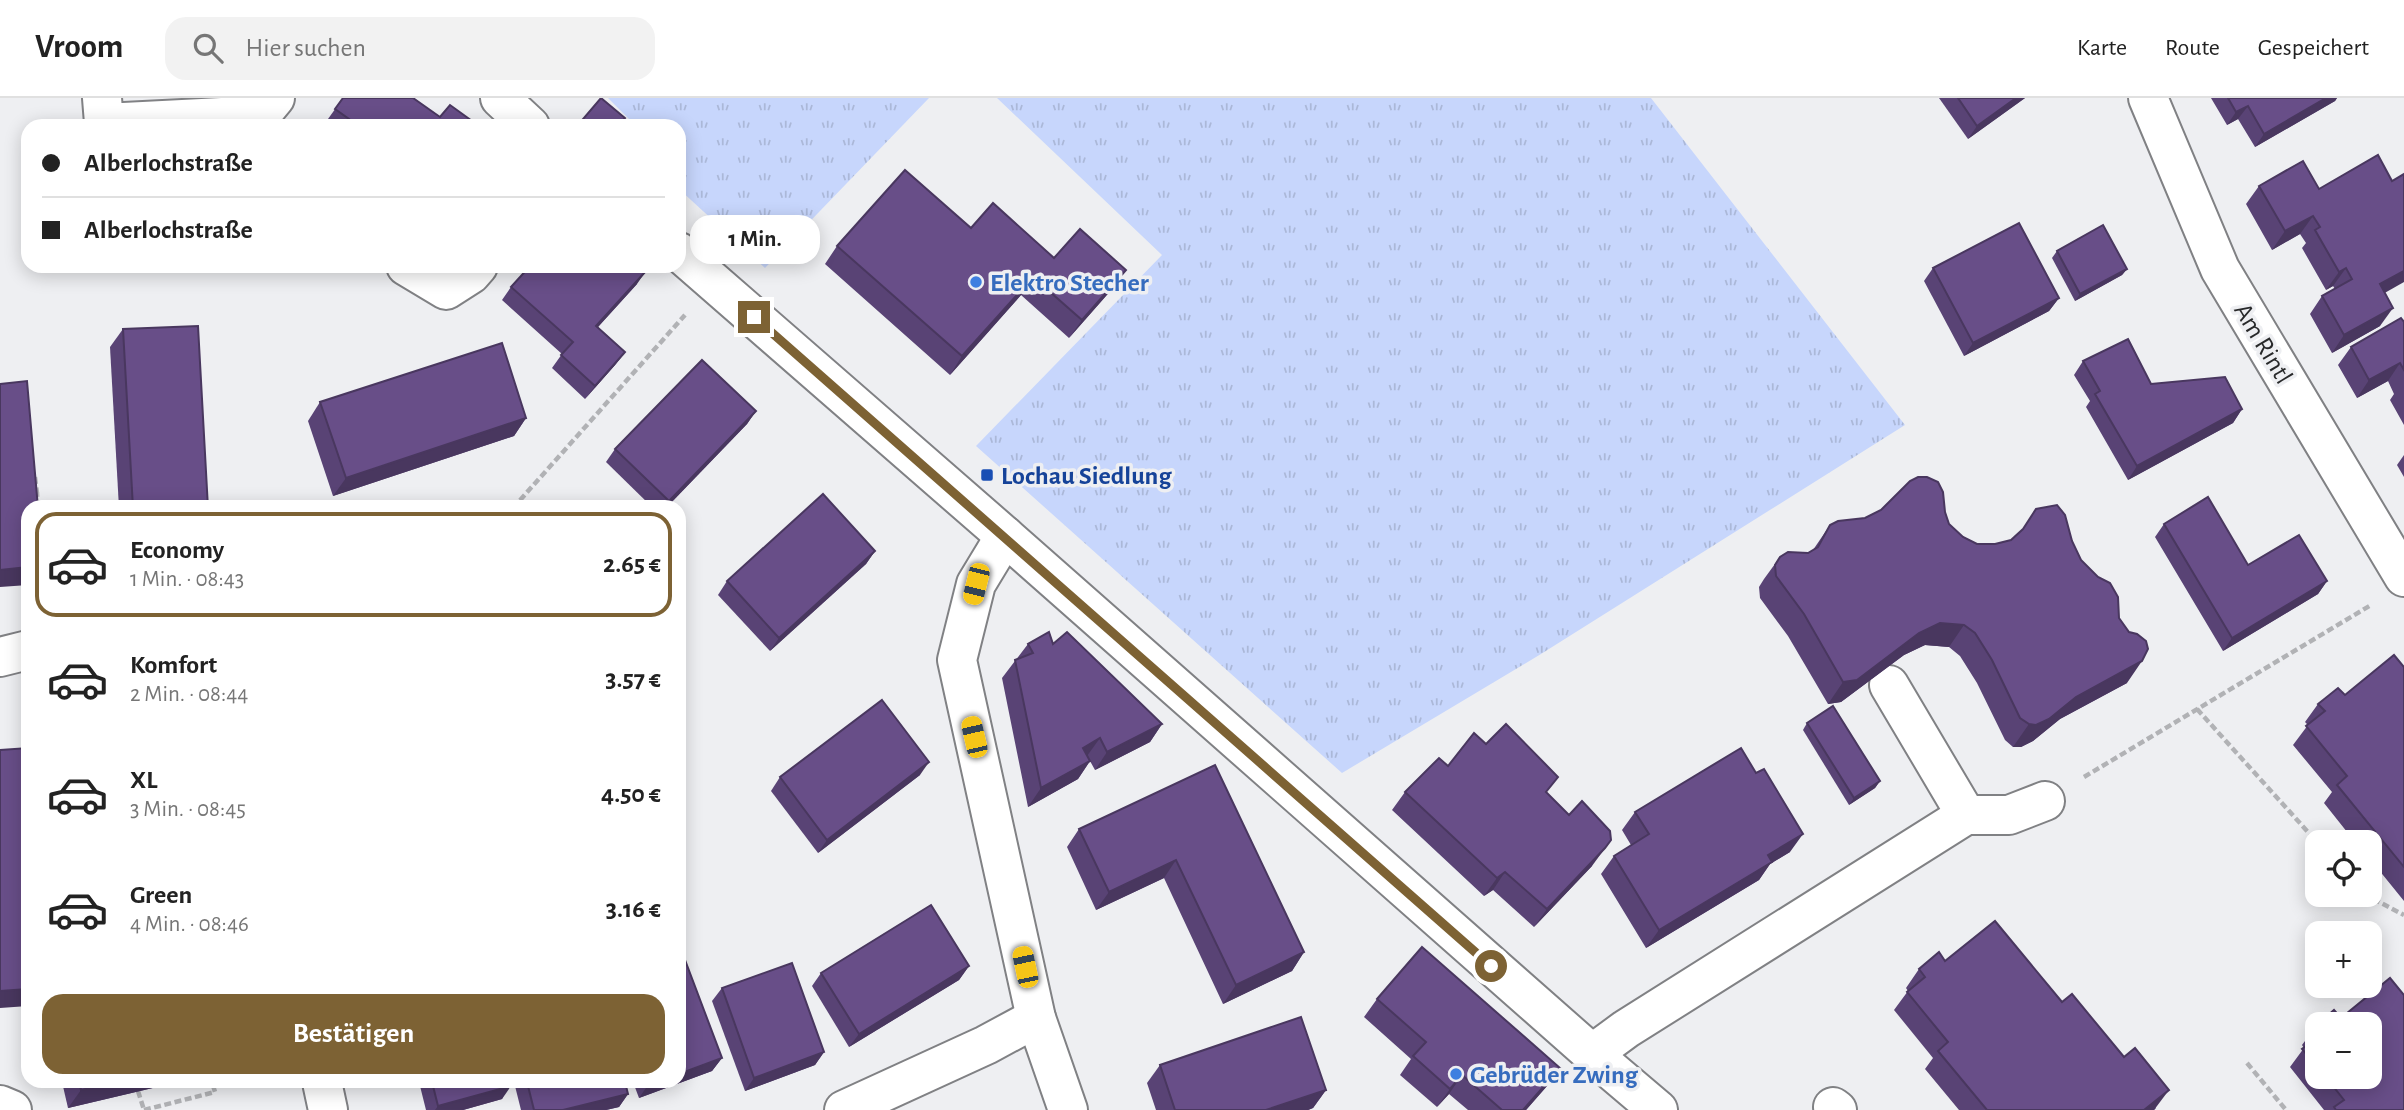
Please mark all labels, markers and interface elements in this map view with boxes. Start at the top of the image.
search box [165,17,655,80]
icon: search [189,29,227,67]
text: Vroom [35,31,123,64]
text: Hier suchen [245,35,366,61]
text: Karte [2077,36,2127,60]
text: Route [2165,36,2220,60]
text: Gespeichert [2258,36,2369,60]
text: Alberlochstraße [84,150,253,176]
callout: 1 Min. [689,216,819,264]
text: Alberlochstraße [84,217,253,243]
text: 1 Min. [728,228,782,251]
place label: Elektro Stecher [990,270,1149,296]
marker: Elektro Stecher [968,274,984,290]
street label: Am Rintl [2229,299,2297,388]
route end [738,301,770,333]
place label: Lochau Siedlung [1001,463,1172,489]
marker: Lochau Siedlung [979,467,995,483]
icon: car [46,533,109,596]
text: Economy [130,537,224,563]
text: 2.65 € [603,551,661,577]
car [961,561,992,607]
text: 1 Min. · 08:43 [130,568,244,591]
icon: car [46,648,109,711]
text: Komfort [130,652,217,678]
text: 3.57 € [605,666,661,692]
text: 2 Min. · 08:44 [130,683,248,706]
car [960,714,989,760]
icon: car [46,763,109,826]
text: XL [130,767,157,793]
text: 4.50 € [601,781,661,807]
text: 3 Min. · 08:45 [130,798,246,821]
map controls [2305,830,2382,1089]
button: locate [2305,830,2382,907]
icon: car [46,878,109,941]
text: Green [130,882,192,908]
text: 3.16 € [606,896,661,922]
text: 4 Min. · 08:46 [130,913,249,936]
button: + [2305,921,2382,998]
car [1011,944,1040,990]
route start [1475,950,1507,982]
button: Bestätigen [42,994,665,1074]
button: − [2305,1012,2382,1089]
place label: Gebrüder Zwing [1470,1062,1639,1088]
marker: Gebrüder Zwing [1448,1066,1464,1082]

